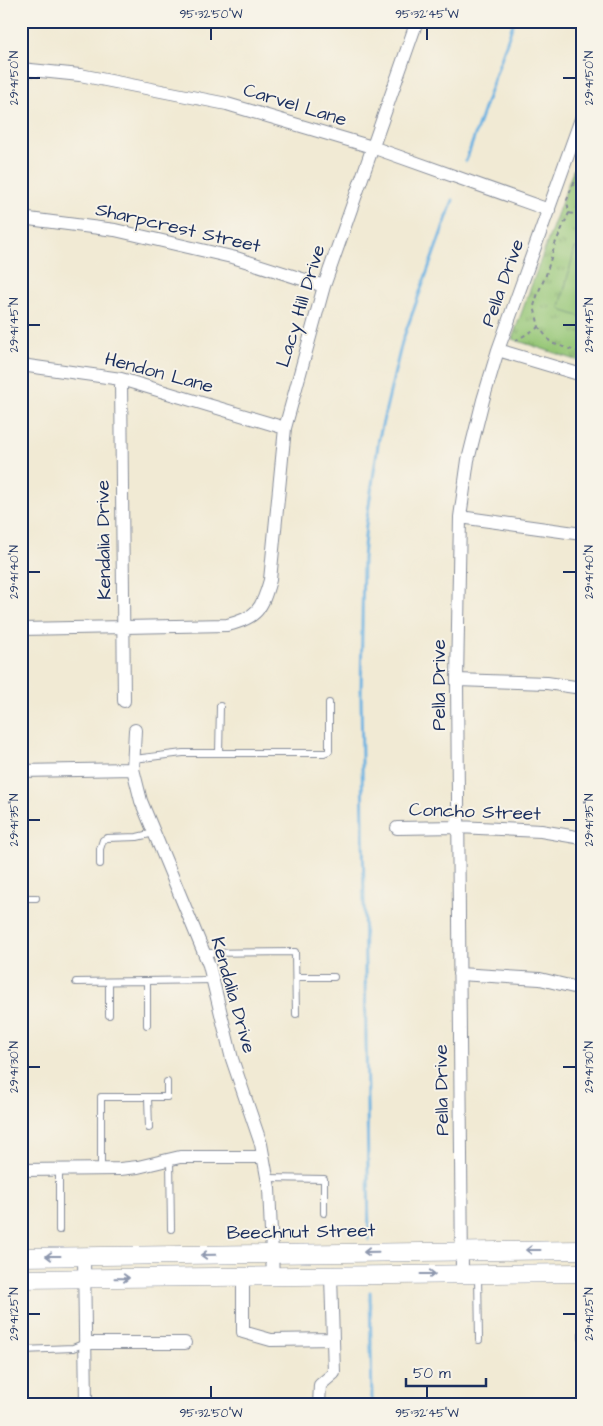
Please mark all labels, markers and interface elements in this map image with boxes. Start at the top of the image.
text: 95°32'50"W [179,6,243,23]
text: 95°32'45"W [395,6,460,23]
text: 29°41'50"N [6,50,23,105]
text: 29°41'50"N [581,50,598,105]
street label: Carvel Lane [240,76,350,134]
street label: Sharpcrest Street [93,196,263,260]
street label: Pella Drive [475,235,531,331]
street label: Lacy Hill Drive [270,241,333,371]
text: 29°41'45"N [6,297,23,353]
text: 29°41'45"N [581,297,598,353]
street label: Hendon Lane [102,346,216,400]
street label: Kendalia Drive [89,480,119,600]
text: 29°41'40"N [6,544,23,599]
text: 29°41'40"N [581,544,598,599]
street label: Pella Drive [426,639,453,731]
text: 29°41'35"N [6,793,23,846]
text: 29°41'35"N [581,793,598,846]
street label: Concho Street [409,796,542,828]
street label: Kendalia Drive [204,934,262,1056]
text: 29°41'30"N [6,1041,23,1093]
text: 29°41'30"N [581,1041,598,1093]
street label: Pella Drive [428,1044,456,1136]
street label: Beechnut Street [226,1217,376,1247]
one-way arrow [525,1246,541,1255]
one-way arrow [363,1248,379,1257]
one-way arrow [200,1250,216,1260]
one-way arrow [45,1251,62,1261]
one-way arrow [419,1270,435,1279]
one-way arrow [114,1273,130,1283]
text: 29°41'25"N [6,1287,23,1341]
text: 29°41'25"N [581,1287,598,1341]
scale bar [406,1356,486,1388]
text: 50 m [413,1363,451,1384]
text: 95°32'50"W [179,1405,243,1422]
text: 95°32'45"W [395,1405,460,1422]

